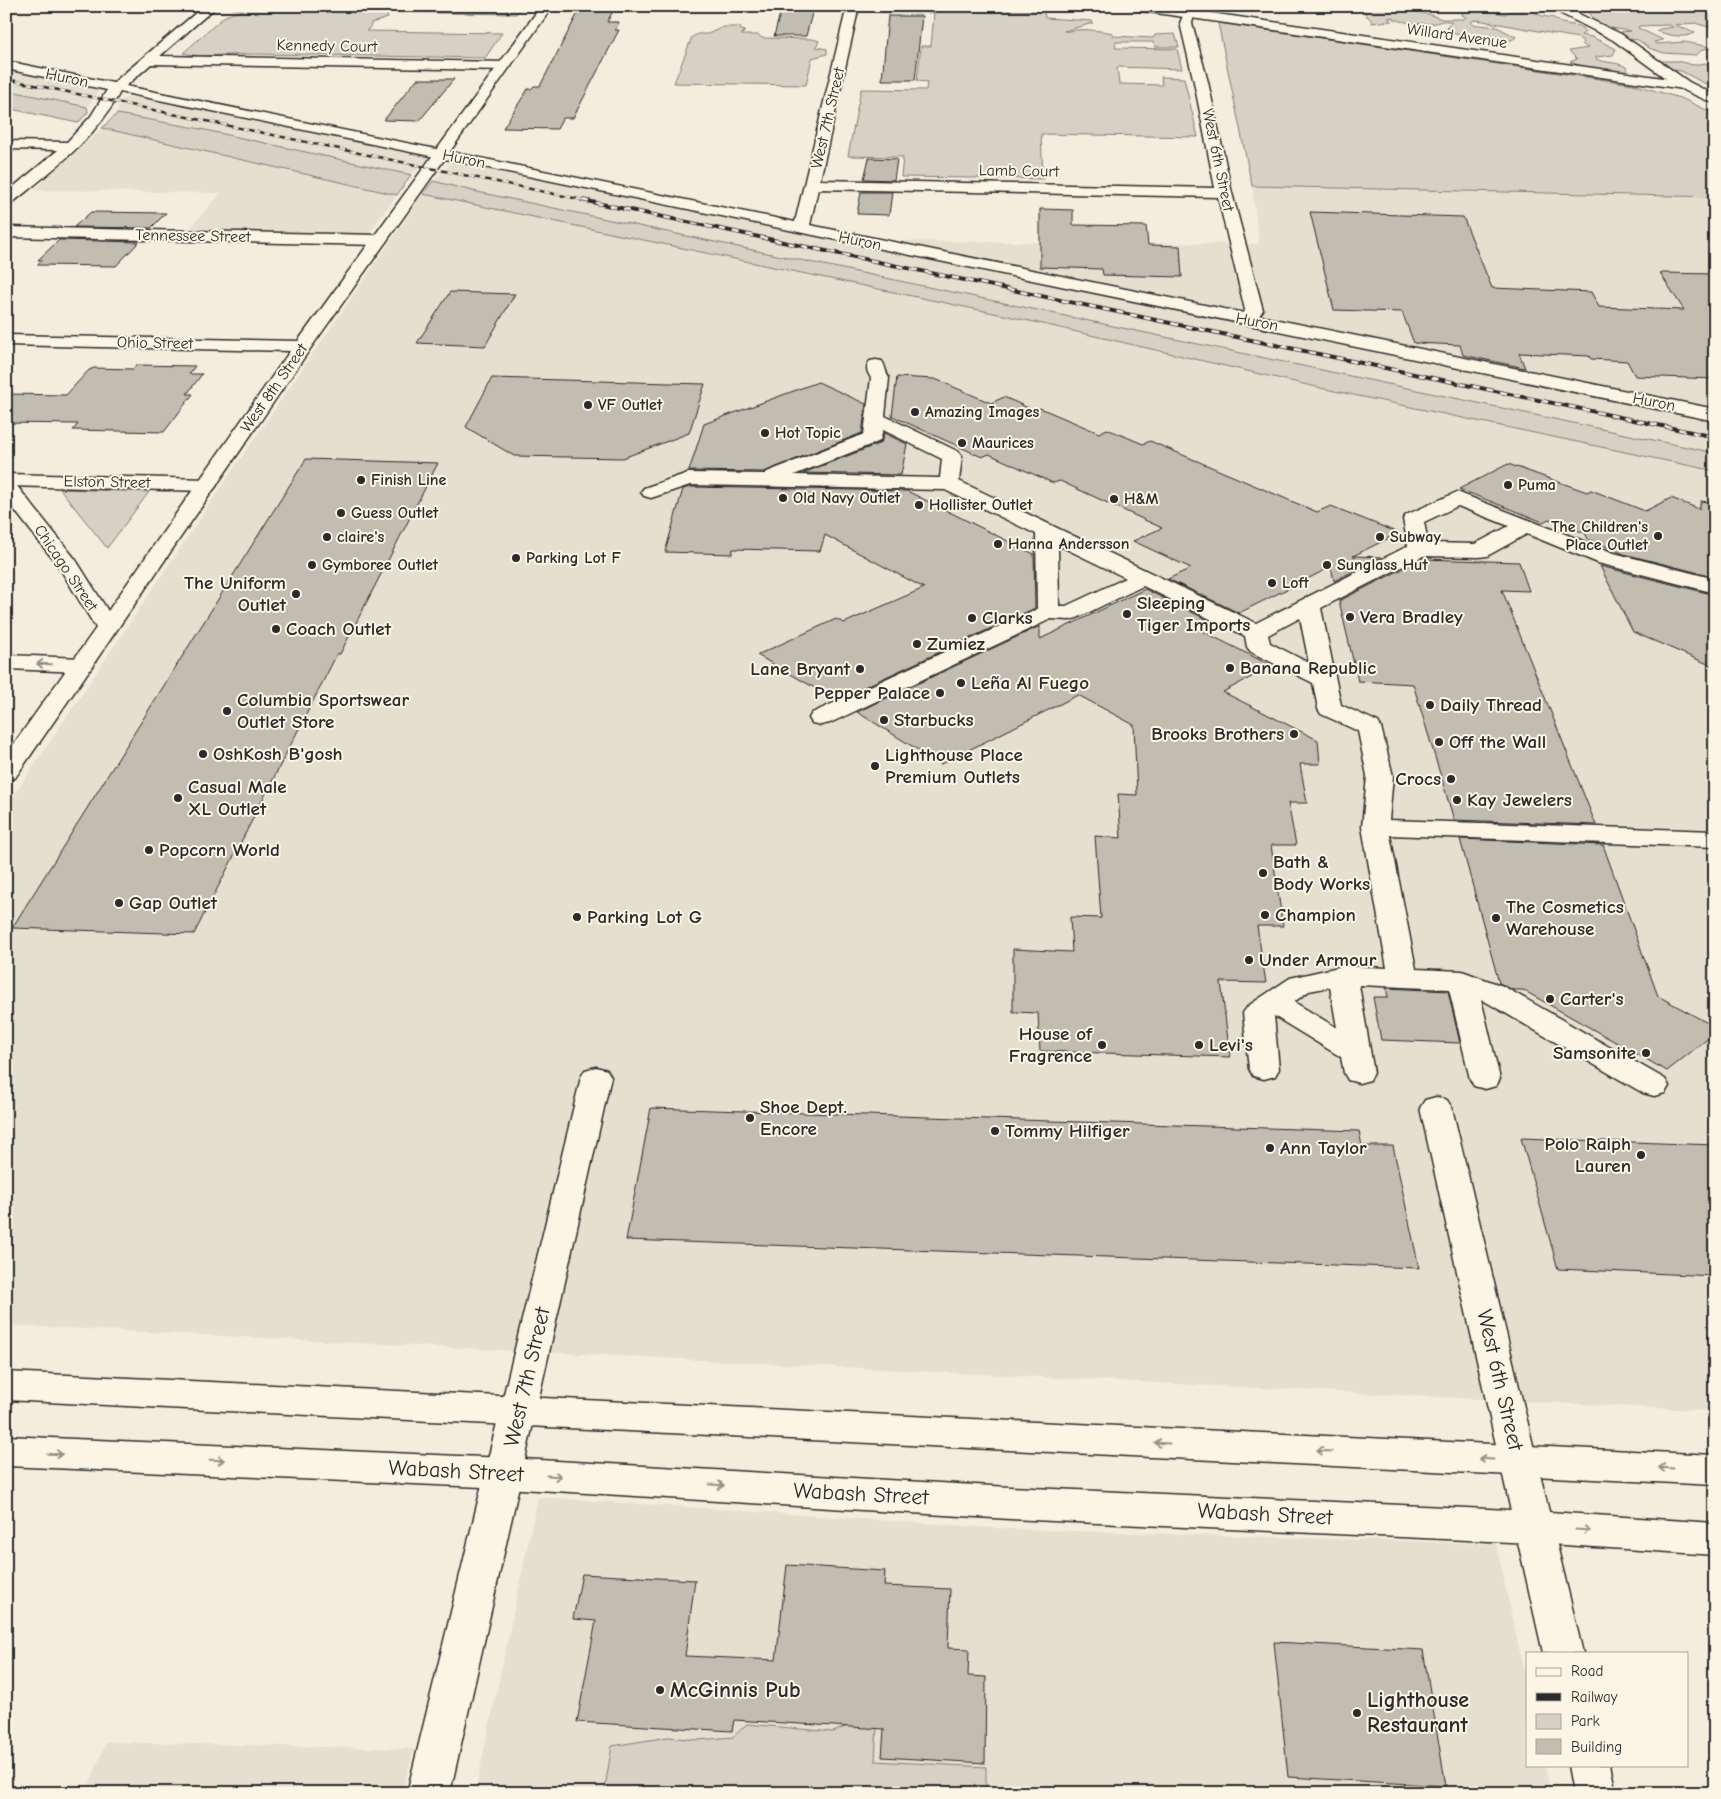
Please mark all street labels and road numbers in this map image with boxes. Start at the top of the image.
street label: Willard Avenue [1406,20,1508,52]
street label: Kennedy Court [276,36,378,56]
street label: Huron [44,65,90,91]
street label: West 7th Street [808,65,849,170]
street label: West 6th Street [1198,107,1238,213]
street label: Huron [441,146,487,172]
street label: Lamb Court [979,161,1060,181]
street label: Tennessee Street [135,226,251,246]
street label: Huron [837,228,883,254]
street label: Huron [1234,309,1280,335]
street label: Ohio Street [117,333,194,353]
street label: West 8th Street [237,340,311,436]
street label: Huron [1631,389,1677,415]
street label: Elston Street [64,472,151,492]
street label: Chicago Street [30,521,102,615]
street label: West 7th Street [498,1304,556,1449]
street label: West 6th Street [1471,1307,1529,1454]
street label: Wabash Street [388,1454,525,1488]
street label: Wabash Street [793,1477,930,1511]
street label: Wabash Street [1197,1497,1334,1531]

